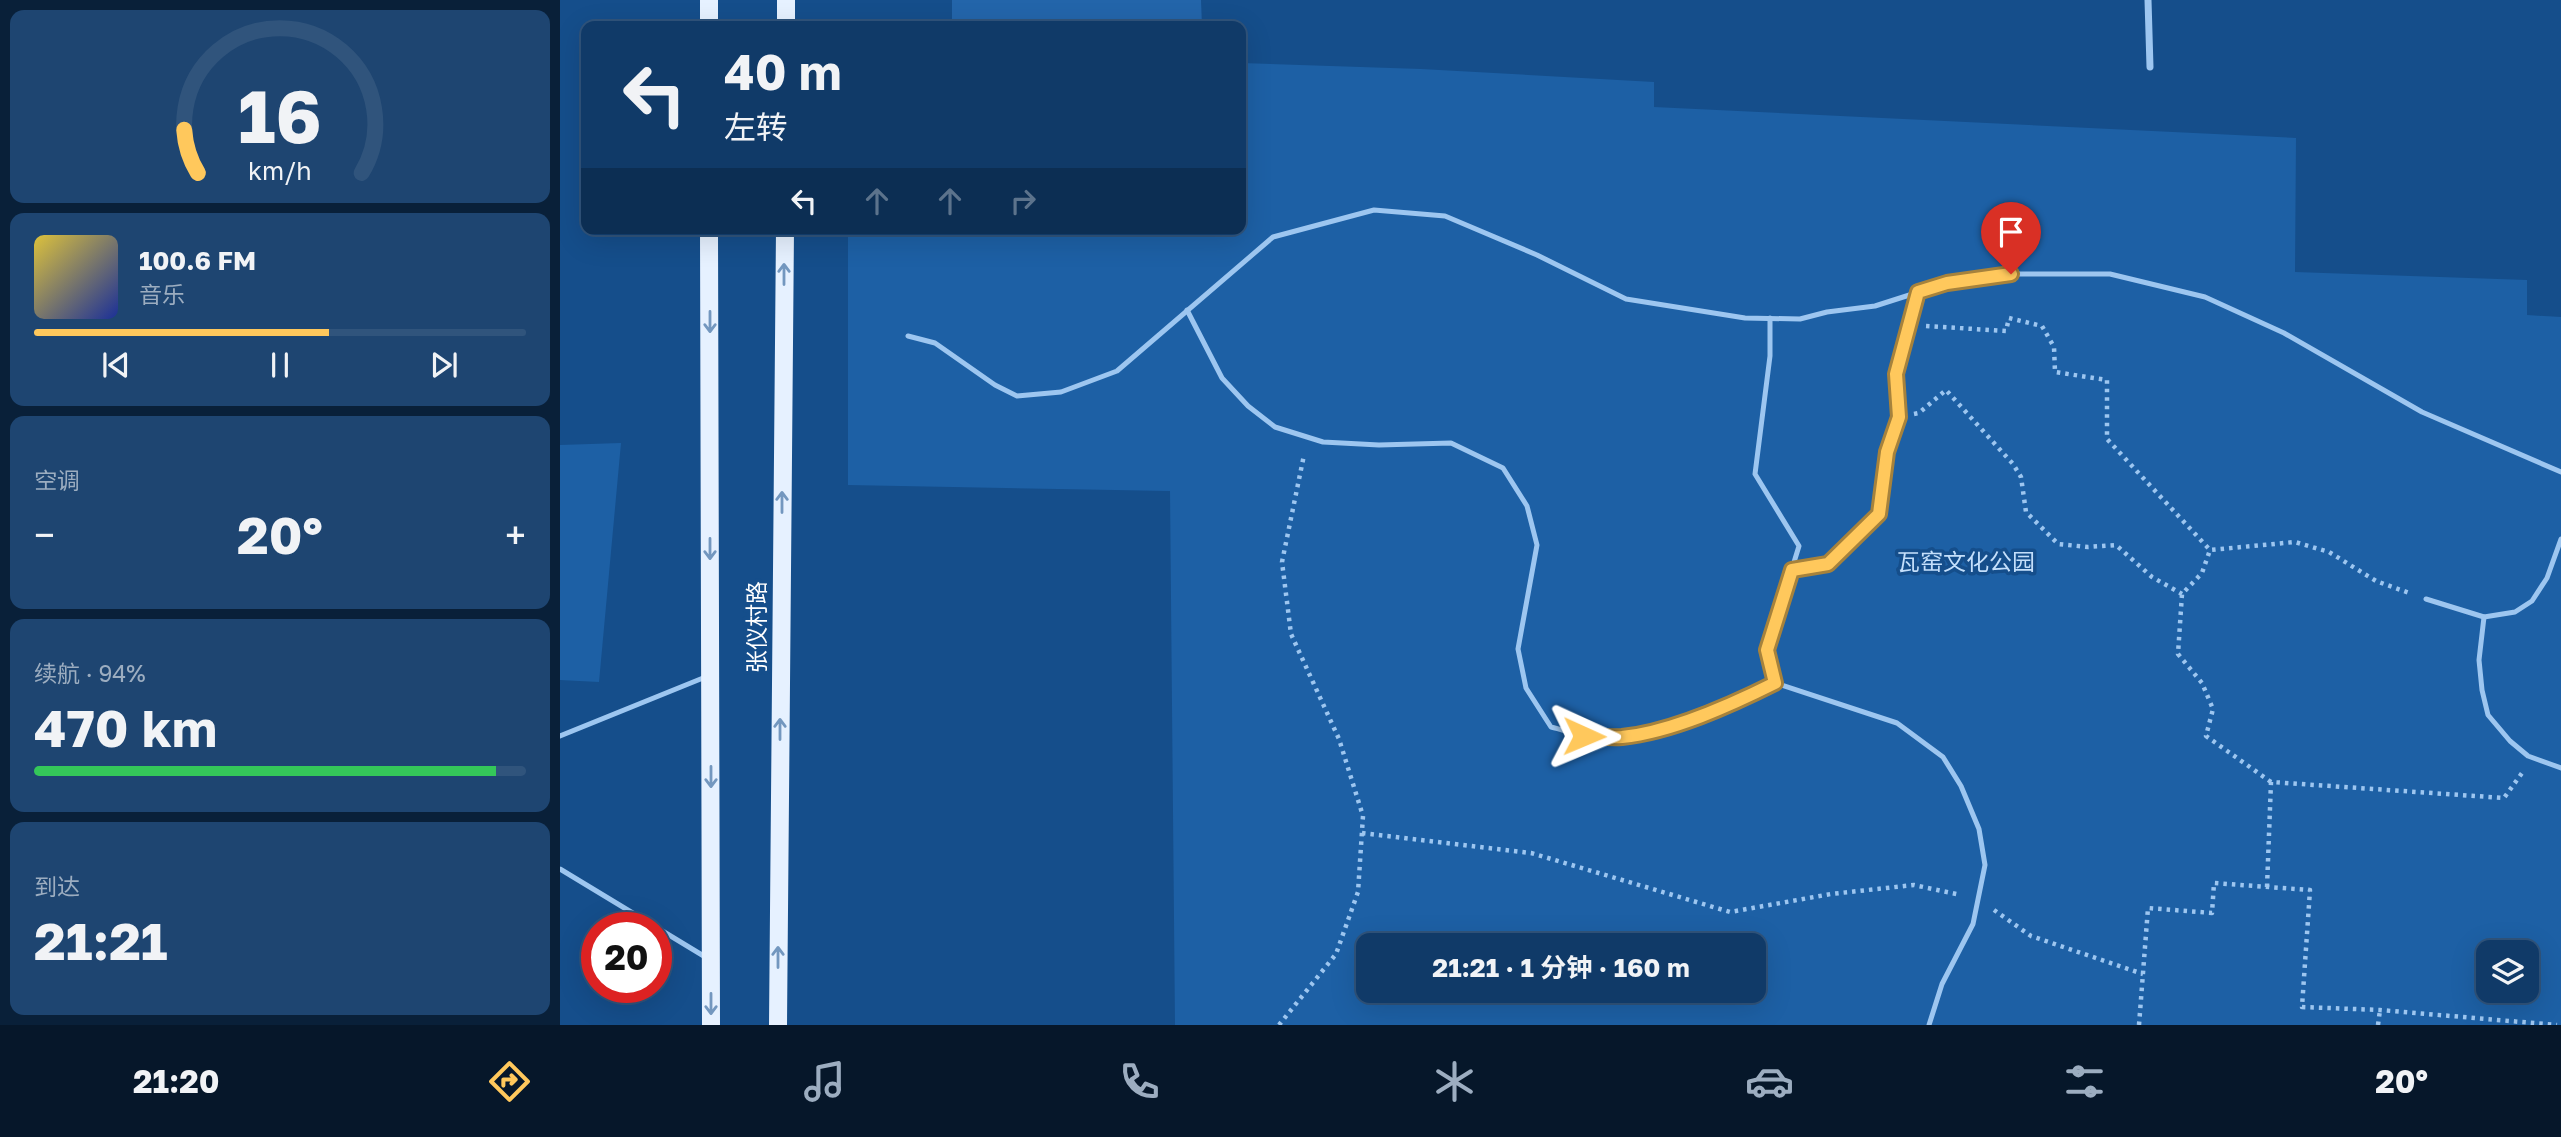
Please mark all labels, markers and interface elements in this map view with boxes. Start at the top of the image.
text: 40 m [724,42,842,101]
icon: left [609,49,700,140]
text: 16 [238,72,322,159]
text: 左转 [724,108,788,146]
text: km/h [248,154,312,185]
icon: left [785,182,823,220]
icon: ahead [858,182,896,220]
icon: ahead [931,182,969,220]
icon: right [1004,182,1042,220]
pin [1981,202,2041,274]
icon: arrive [1992,213,2030,251]
text: 100.6 FM [139,245,256,276]
one-way arrow [777,263,791,286]
text: 音乐 [139,280,185,308]
one-way arrow [703,310,717,333]
icon: previous [97,346,135,384]
icon: pause [261,346,299,384]
icon: next [425,346,463,384]
text: 空调 [34,466,80,494]
one-way arrow [775,491,789,514]
text: 20° [237,503,323,565]
text: − [34,512,55,557]
text: + [505,512,526,557]
one-way arrow [703,538,717,561]
park label: 瓦窑文化公园 [1897,547,2035,575]
street label: 张仪村路 [742,581,770,673]
text: 续航 · 94% [34,659,146,687]
text: 470 km [34,696,217,758]
position arrow [1547,699,1621,773]
one-way arrow [773,718,787,741]
one-way arrow [704,765,718,788]
text: 到达 [34,872,80,900]
text: 21:21 [34,909,168,971]
speed limit sign: 20 [581,912,672,1003]
map controls [2476,940,2539,1003]
button: layers [2476,940,2539,1003]
one-way arrow [772,946,785,969]
text: 21:21 · 1 分钟 · 160 m [1432,952,1690,983]
one-way arrow [704,993,718,1016]
icon: directions [485,1057,534,1106]
icon: music [800,1057,849,1106]
icon: phone [1115,1057,1164,1106]
icon: climate [1430,1057,1479,1106]
icon: car [1745,1057,1794,1106]
icon: filters [2060,1057,2109,1106]
text: 21:20 [133,1062,220,1100]
text: 20° [2375,1062,2428,1100]

